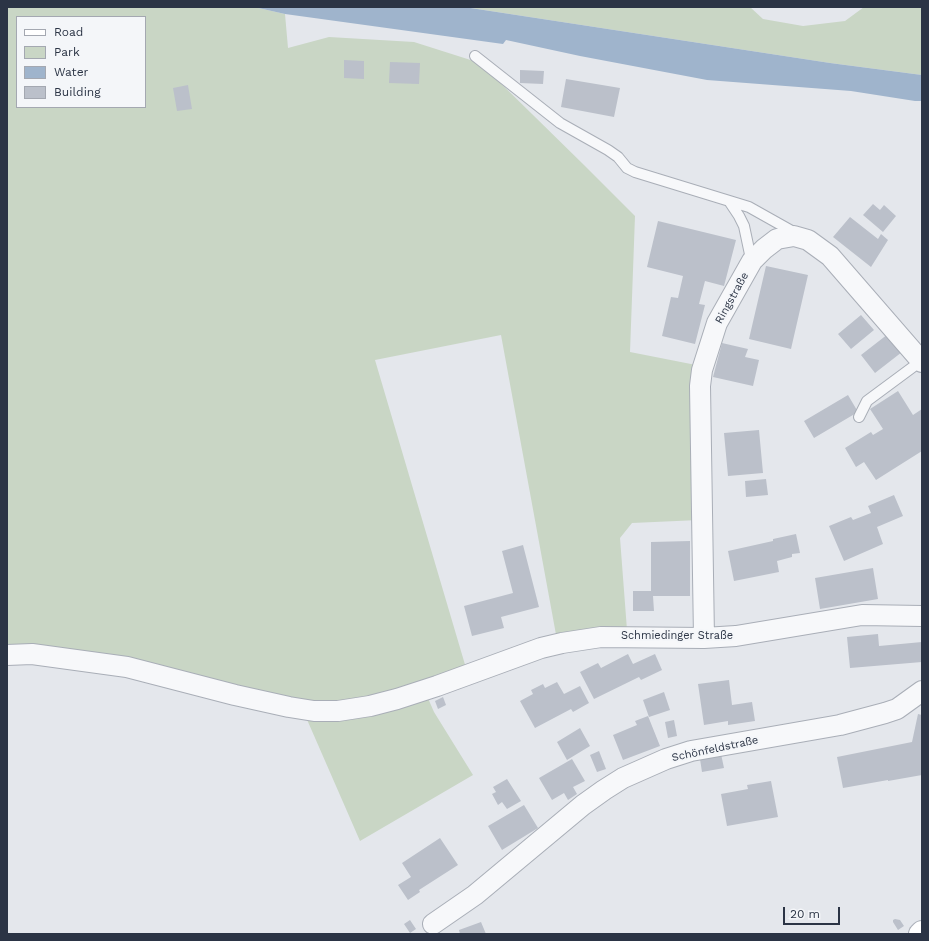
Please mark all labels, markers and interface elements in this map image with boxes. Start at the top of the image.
legend [16,16,146,108]
text: Road [54,25,83,39]
text: Park [54,45,80,59]
text: Water [54,65,88,79]
text: Building [54,85,101,99]
street label: Ringstraße [712,270,752,326]
street label: Schmiedinger Straße [621,629,733,643]
street label: Schönfeldstraße [670,733,760,765]
scale bar [785,899,842,925]
text: 20 m [790,907,820,921]

